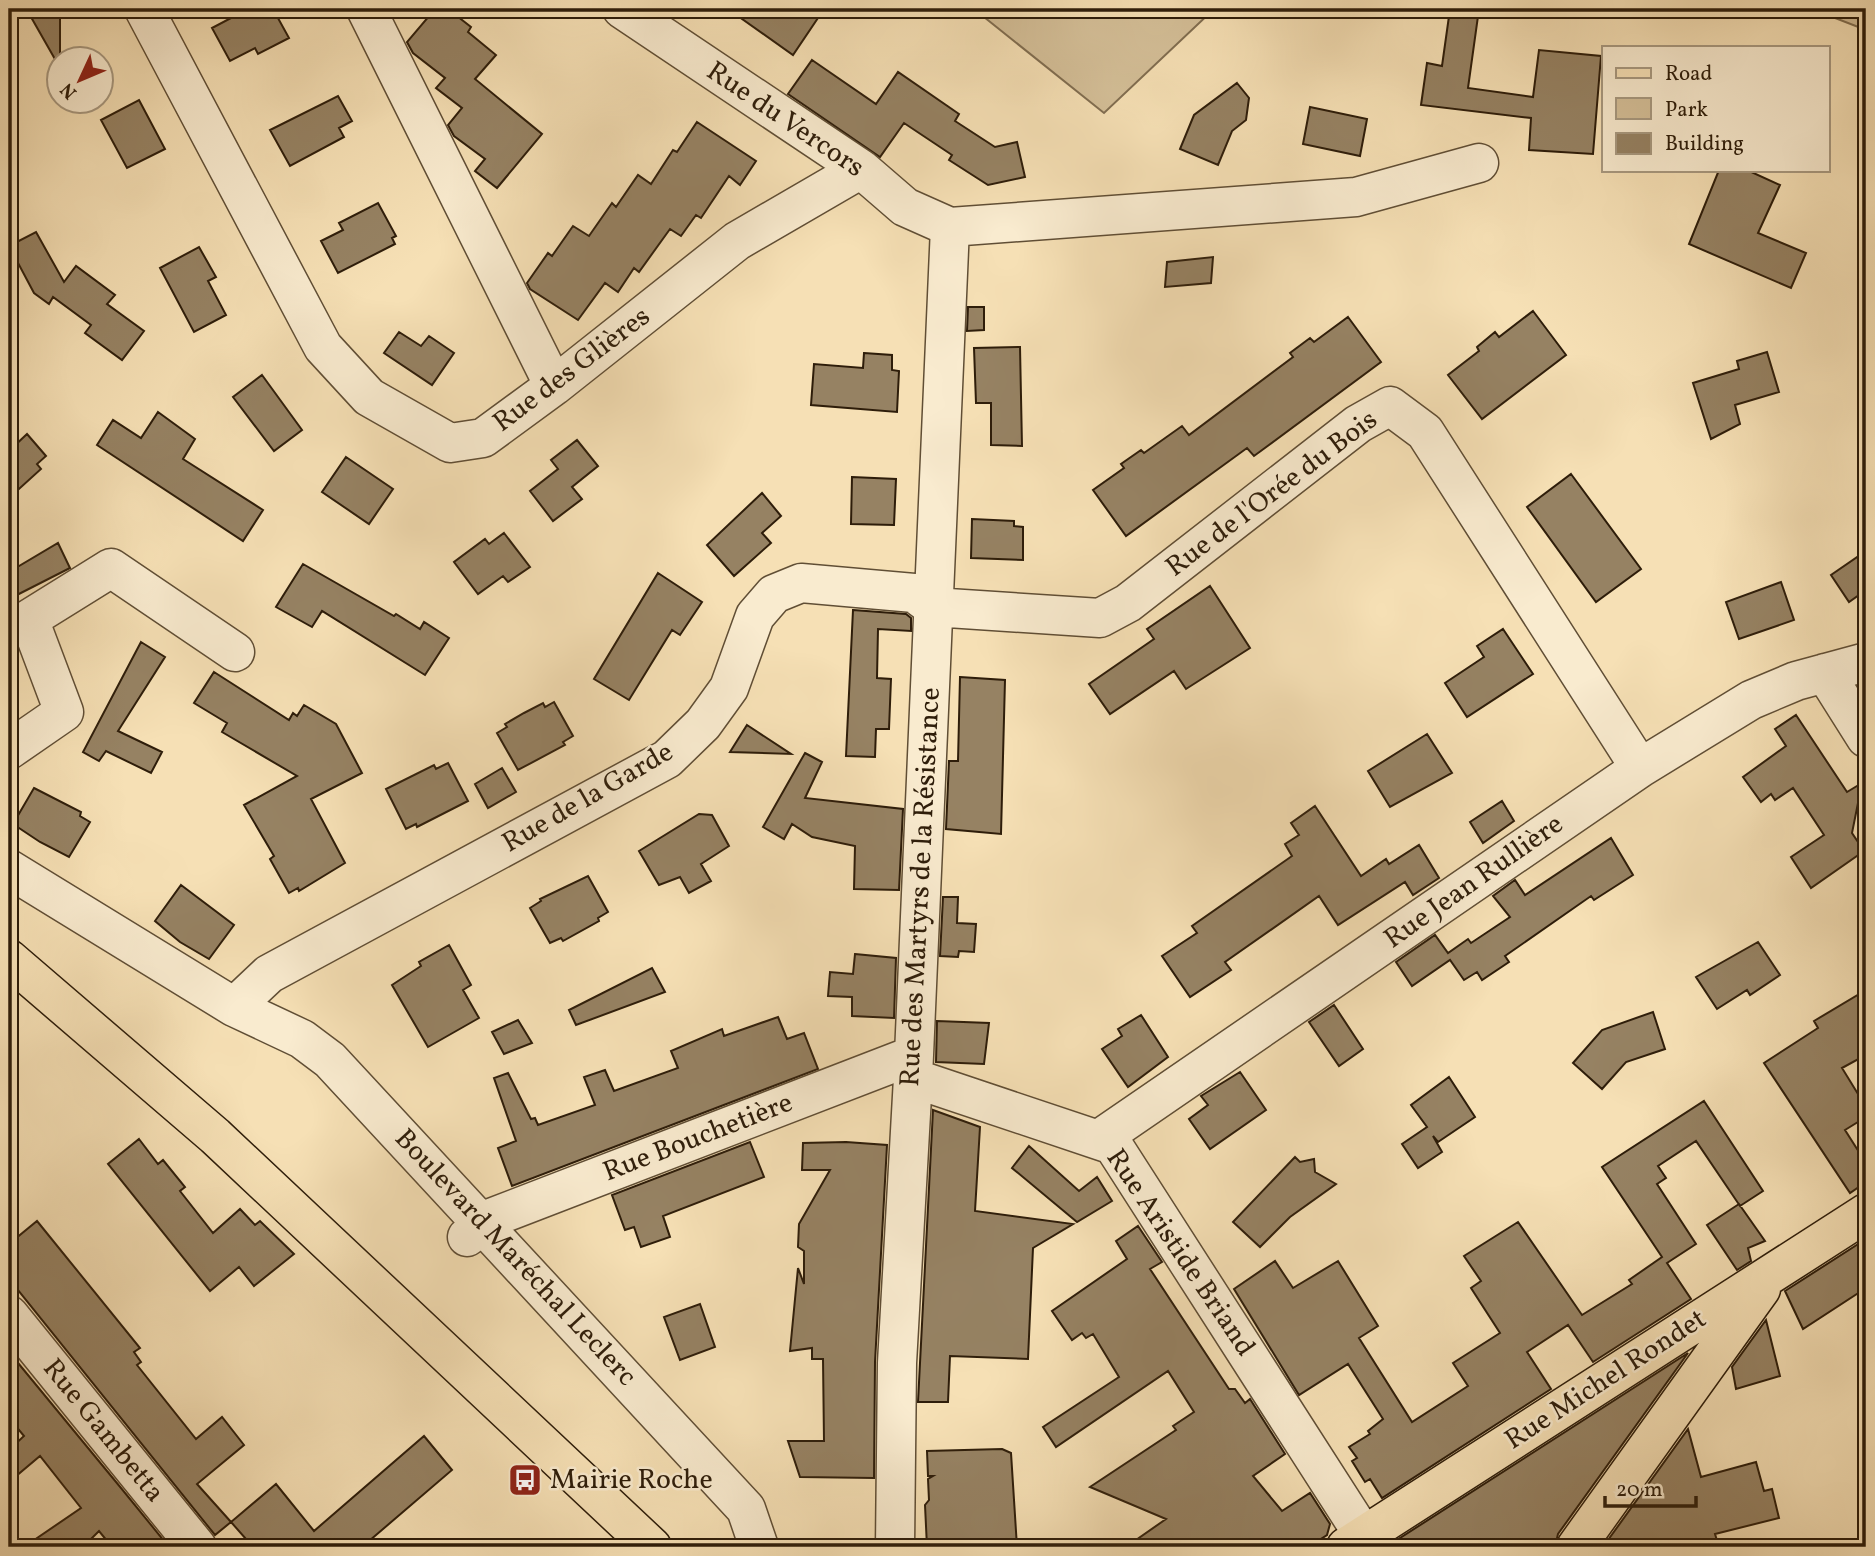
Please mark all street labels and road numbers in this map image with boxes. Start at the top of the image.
street label: Rue du Vercors [698,53,872,187]
street label: Rue des Glières [485,298,659,442]
street label: Rue de l'Orée du Bois [1158,401,1386,587]
street label: Rue des Martyrs de la Résistance [891,686,951,1088]
street label: Rue de la Garde [495,733,681,863]
street label: Rue Jean Rullière [1376,806,1572,958]
street label: Rue Bouchetière [598,1084,798,1192]
street label: Boulevard Maréchal Leclerc [385,1121,645,1395]
street label: Rue Aristide Briand [1096,1142,1264,1364]
street label: Rue Michel Rondet [1498,1300,1714,1460]
street label: Rue Gambetta [33,1351,173,1511]

